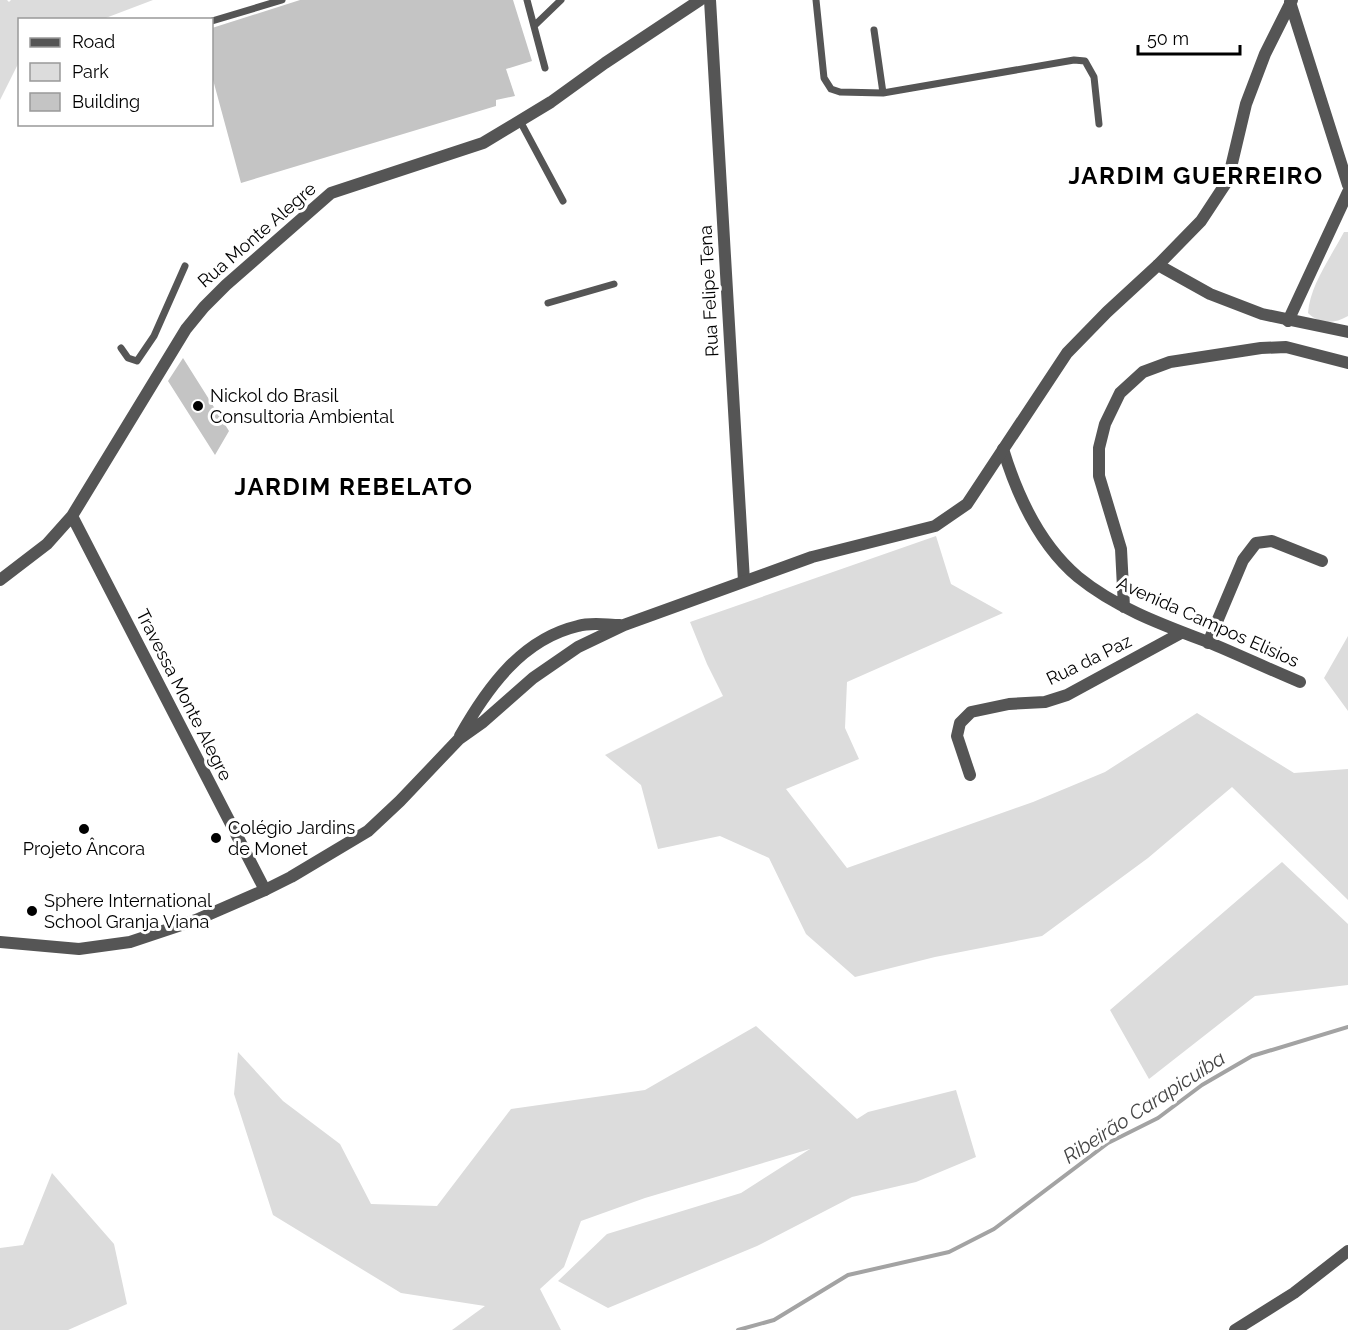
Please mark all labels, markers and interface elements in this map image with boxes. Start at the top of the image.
legend [18,18,213,126]
scale bar [1138,18,1240,56]
text: 50 m [1147,28,1189,49]
text: Road [72,31,115,52]
text: Park [72,61,109,82]
text: Building [72,91,140,112]
district label: JARDIM GUERREIRO [1068,161,1324,190]
street label: Rua Monte Alegre [193,177,320,292]
street label: Rua Felipe Tena [695,225,722,357]
place label: Nickol do Brasil Consultoria Ambiental [210,385,394,427]
marker: Nickol do Brasil Consultoria Ambiental [191,399,205,413]
district label: JARDIM REBELATO [235,472,473,501]
street label: Avenida Campos Elisios [1114,572,1303,671]
street label: Travessa Monte Alegre [132,606,237,784]
street label: Rua da Paz [1043,630,1135,689]
place label: Colégio Jardins de Monet [228,817,355,859]
marker: Projeto Âncora [77,822,91,836]
marker: Colégio Jardins de Monet [209,831,223,845]
place label: Projeto Âncora [23,837,145,859]
place label: Sphere International School Granja Viana [44,890,212,932]
marker: Sphere International School Granja Viana [25,904,39,918]
water label: Ribeirão Carapicuíba [1059,1046,1229,1168]

